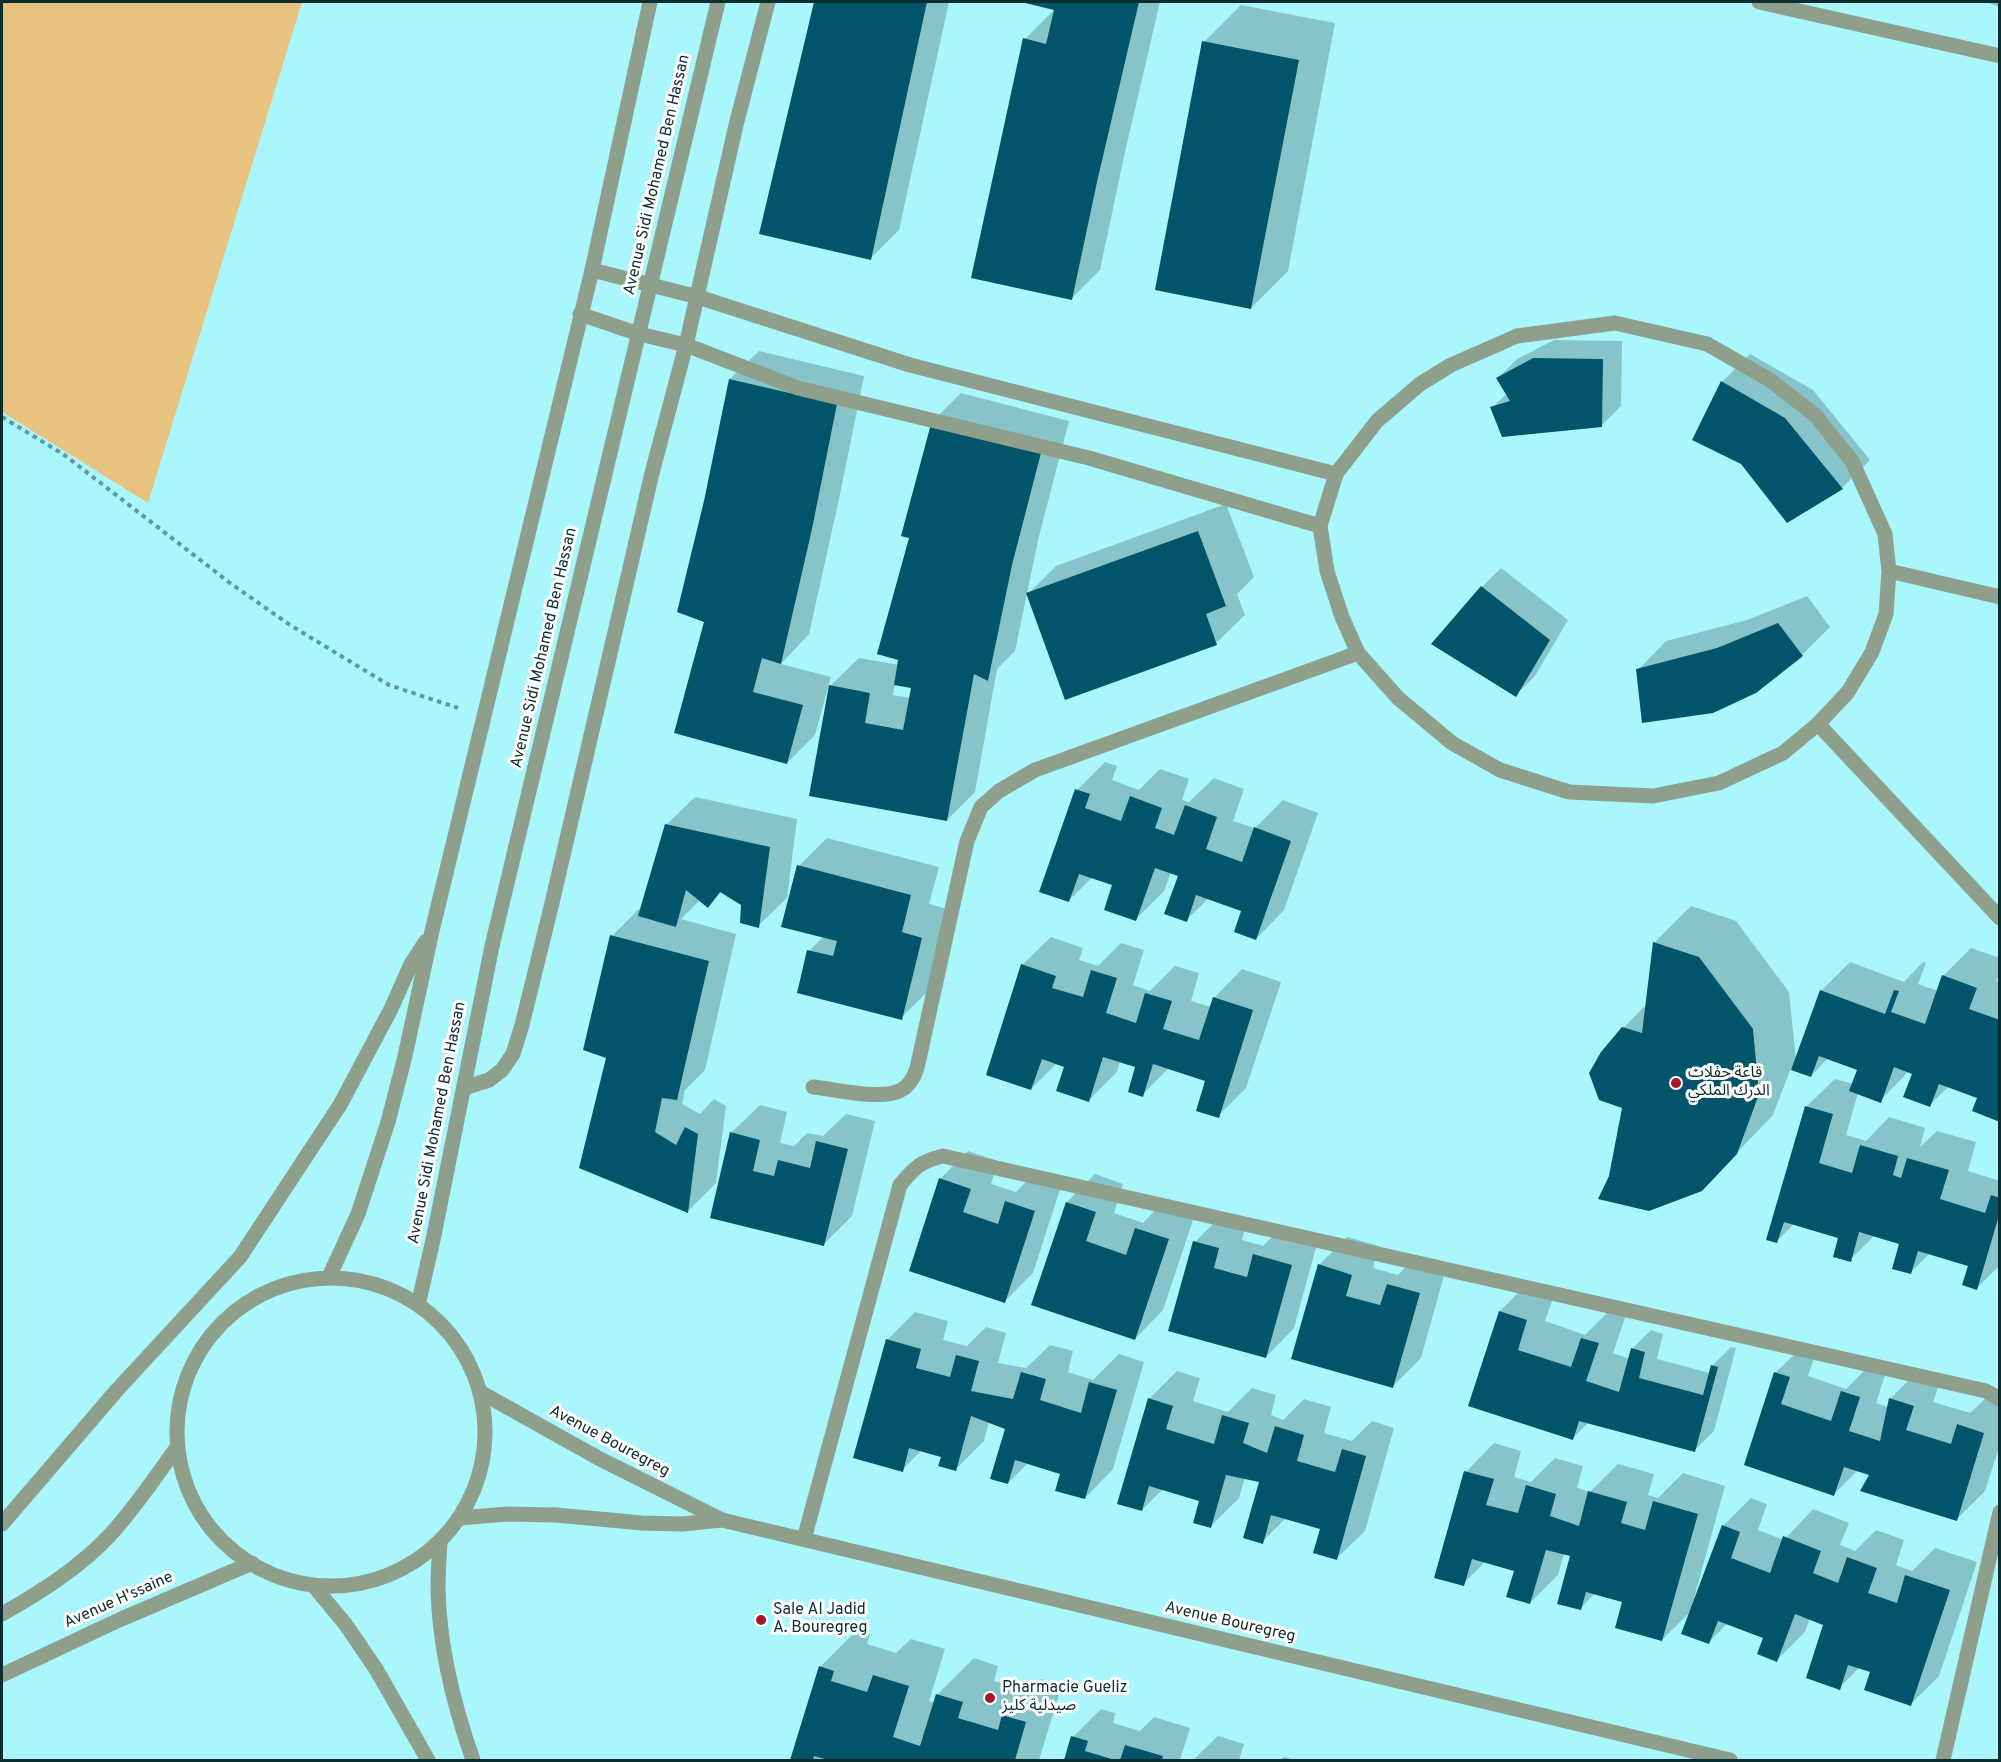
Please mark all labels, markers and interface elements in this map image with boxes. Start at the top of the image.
street label: Avenue Sidi Mohamed Ben Hassan [621,53,695,297]
street label: Avenue Sidi Mohamed Ben Hassan [508,526,582,770]
street label: Avenue Sidi Mohamed Ben Hassan [405,1000,471,1246]
place label: قاعة حفلات الدرك الملكي [1688,1064,1770,1102]
marker: قاعة حفلات الدرك الملكي [1669,1076,1683,1090]
street label: Avenue Bouregreg [546,1402,672,1482]
street label: Avenue H'ssaine [62,1568,176,1634]
street label: Avenue Bouregreg [1163,1599,1297,1647]
place label: Sale Al Jadid A. Bouregreg [773,1601,867,1639]
marker: Sale Al Jadid A. Bouregreg [754,1613,768,1627]
place label: Pharmacie Gueliz صيدلية كليز [1002,1679,1128,1717]
marker: Pharmacie Gueliz صيدلية كليز [983,1691,997,1705]

